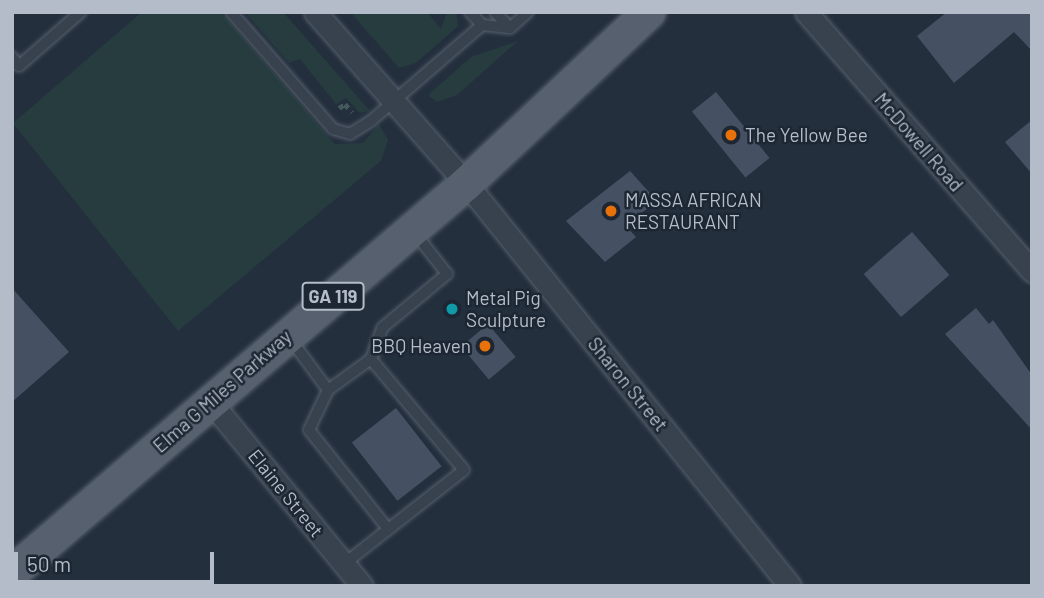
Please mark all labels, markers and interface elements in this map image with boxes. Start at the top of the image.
street label: McDowell Road [870,88,968,196]
place label: The Yellow Bee [745,124,868,146]
marker: The Yellow Bee [723,127,739,143]
place label: MASSA AFRICAN RESTAURANT [625,189,762,233]
marker: MASSA AFRICAN RESTAURANT [603,203,619,219]
road number: GA 119 [302,282,364,310]
place label: Metal Pig Sculpture [466,287,546,331]
marker: Metal Pig Sculpture [444,301,460,317]
street label: Elma G Miles Parkway [148,325,296,457]
street label: Sharon Street [583,332,673,436]
place label: BBQ Heaven [371,335,471,357]
marker: BBQ Heaven [477,338,493,354]
street label: Elaine Street [244,445,328,541]
scale bar [18,538,217,582]
text: 50 m [27,551,71,576]

